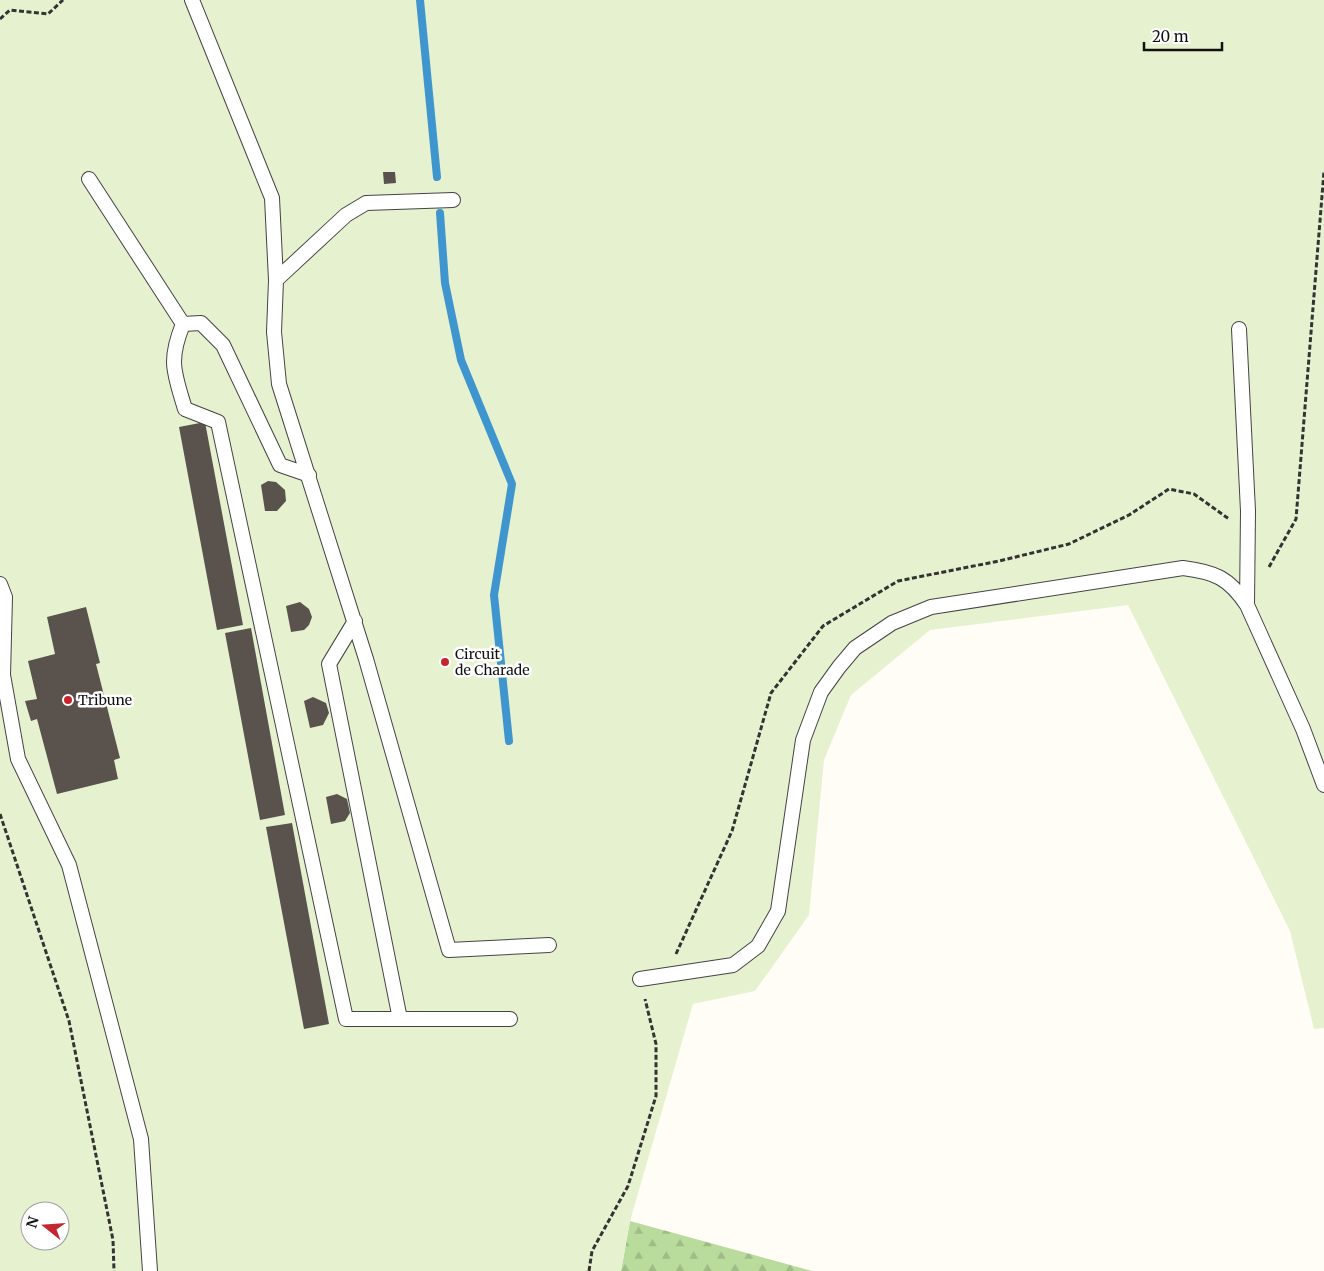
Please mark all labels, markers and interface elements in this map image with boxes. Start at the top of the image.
scale bar [1144,20,1222,52]
text: 20 m [1152,27,1189,46]
place label: Circuit de Charade [455,645,530,679]
marker: Circuit de Charade [439,656,451,668]
place label: Tribune [78,691,132,709]
marker: Tribune [62,694,74,706]
north arrow [20,1201,70,1251]
text: N [22,1214,43,1230]

